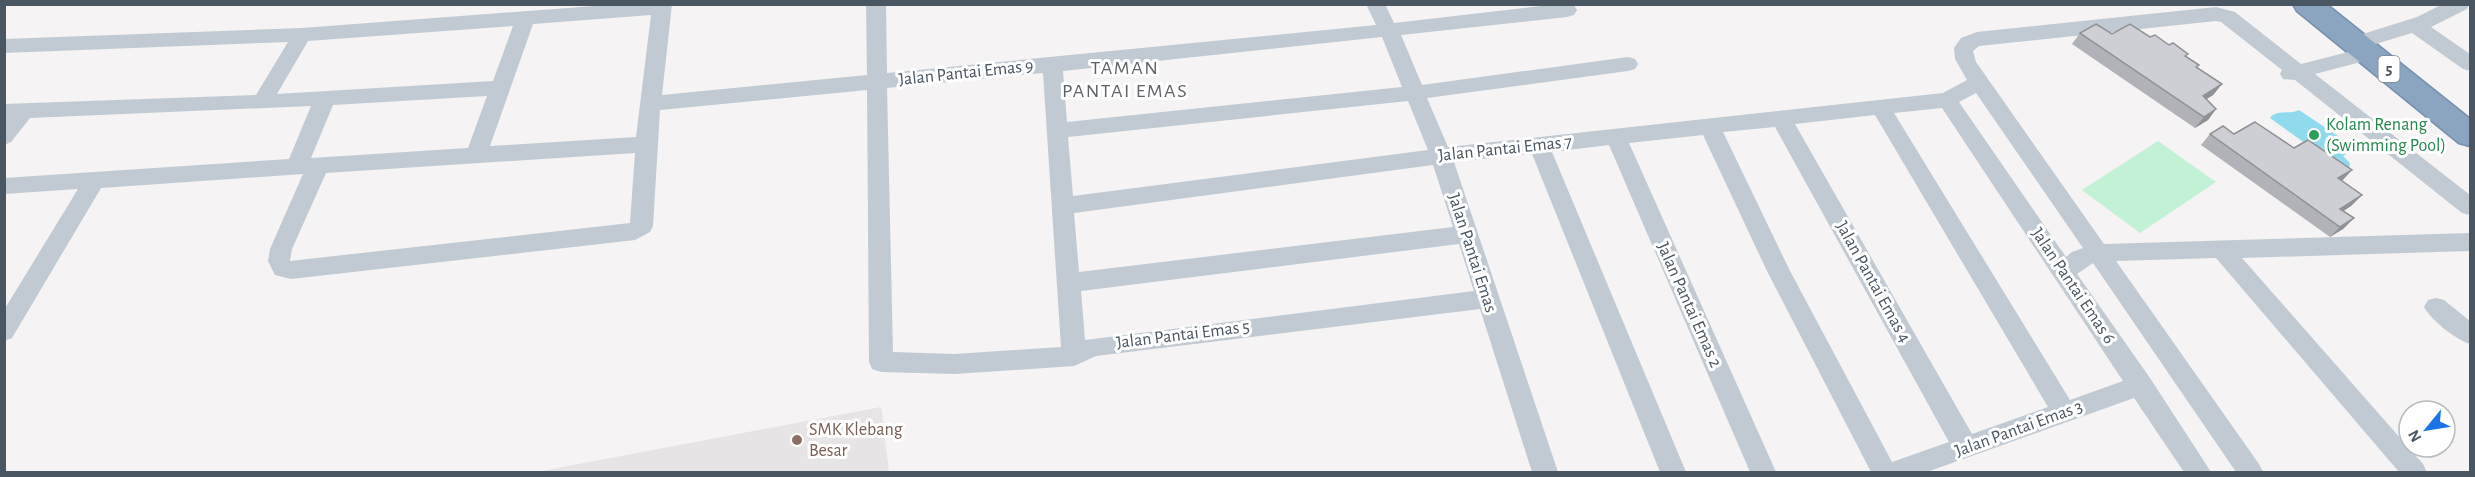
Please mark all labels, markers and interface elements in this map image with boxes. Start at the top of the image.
road number: 5 [2378,56,2400,82]
street label: Jalan Pantai Emas 9 [898,57,1034,89]
district label: TAMAN PANTAI EMAS [1062,58,1188,101]
place label: Kolam Renang (Swimming Pool) [2326,116,2446,155]
marker: Kolam Renang (Swimming Pool) [2307,128,2321,142]
street label: Jalan Pantai Emas 7 [1437,133,1573,165]
street label: Jalan Pantai Emas [1444,191,1500,315]
street label: Jalan Pantai Emas 4 [1832,218,1914,346]
street label: Jalan Pantai Emas 6 [2028,225,2118,347]
street label: Jalan Pantai Emas 2 [1653,240,1725,370]
street label: Jalan Pantai Emas 5 [1115,318,1251,352]
street label: Jalan Pantai Emas 3 [1953,398,2085,460]
north arrow [2397,399,2457,459]
place label: SMK Klebang Besar [809,421,903,460]
text: N [2405,427,2425,445]
marker: SMK Klebang Besar [790,433,804,447]

